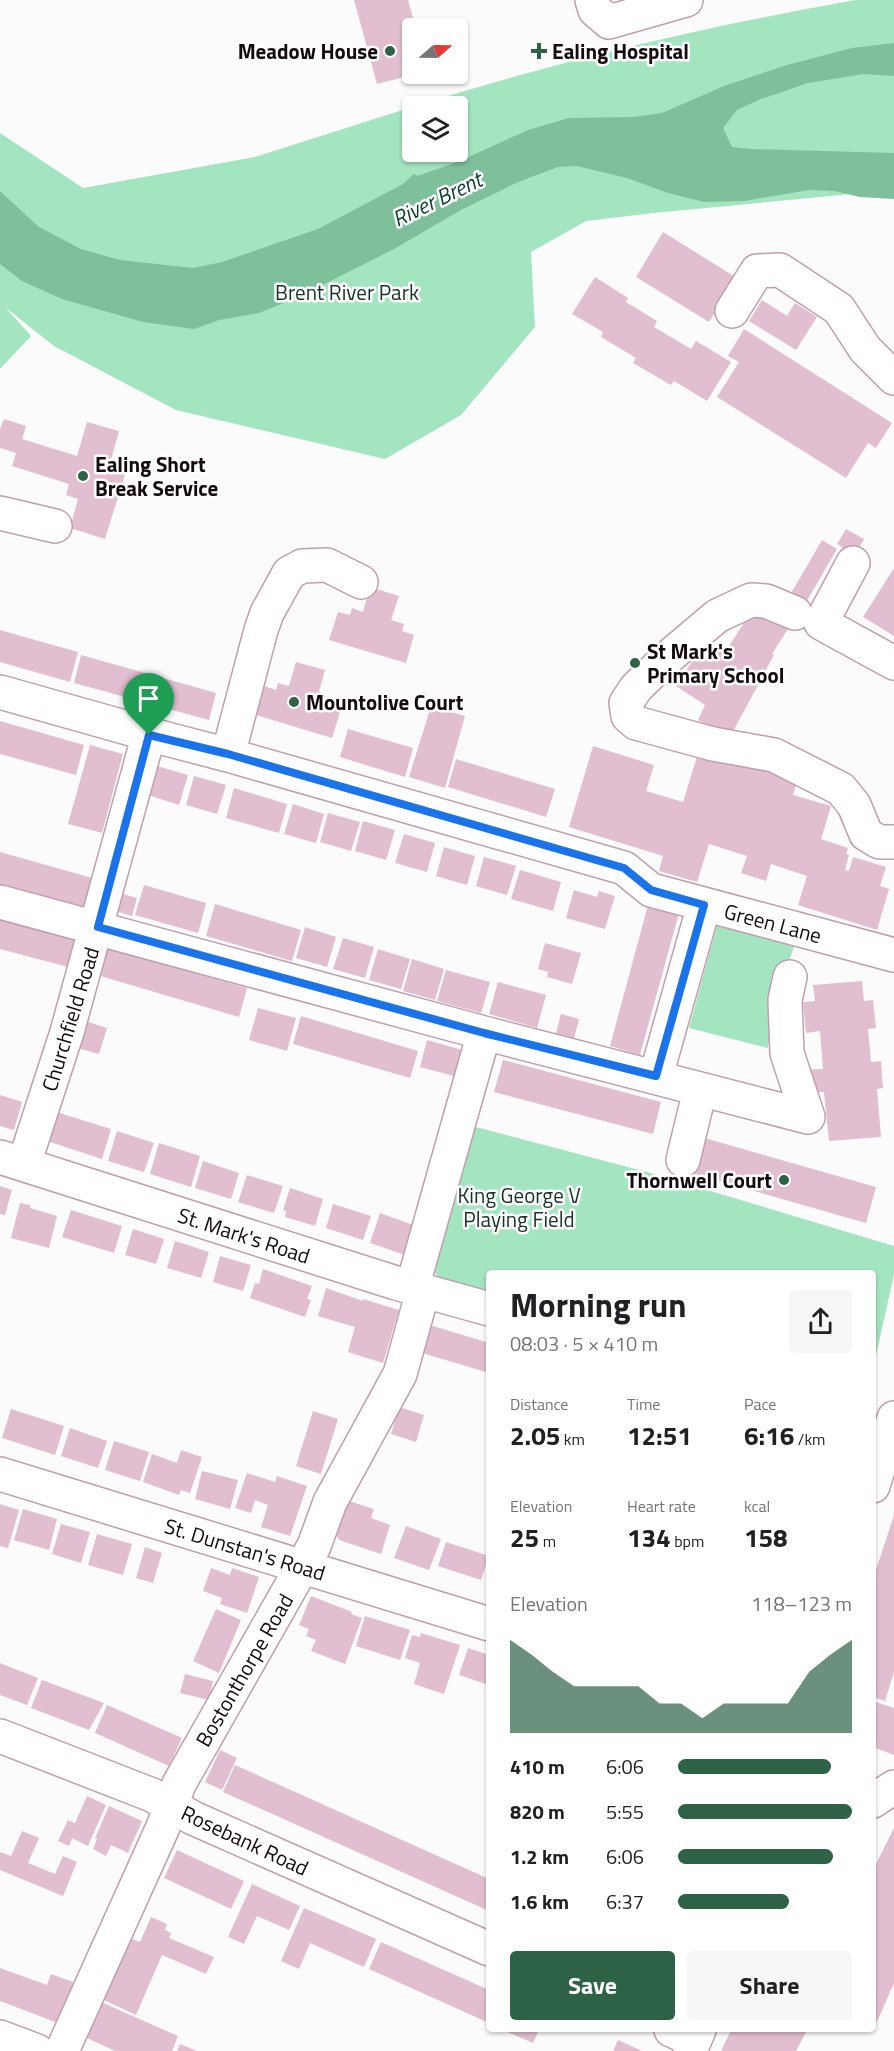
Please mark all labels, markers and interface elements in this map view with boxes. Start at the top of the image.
north arrow [402,18,468,84]
map controls [402,18,468,162]
place label: Meadow House [238,35,378,67]
place label: Ealing Hospital [552,35,689,67]
marker: Ealing Hospital [530,42,548,60]
marker: Meadow House [383,44,397,58]
button: layers [402,96,468,162]
water label: River Brent [386,161,490,235]
park label: Brent River Park [275,276,419,308]
place label: Ealing Short Break Service [95,448,218,504]
marker: Ealing Short Break Service [76,469,90,483]
place label: St Mark's Primary School [647,635,784,691]
marker: St Mark's Primary School [628,656,642,670]
pin [123,673,174,735]
icon: arrive [132,682,165,715]
place label: Mountolive Court [306,686,464,718]
marker: Mountolive Court [287,695,301,709]
street label: Green Lane [721,895,825,951]
street label: Churchfield Road [33,943,107,1095]
place label: Thornwell Court [626,1164,772,1196]
marker: Thornwell Court [777,1173,791,1187]
park label: King George V Playing Field [457,1179,581,1235]
street label: St. Mark's Road [174,1199,314,1271]
text: Morning run [510,1280,687,1330]
button: share [789,1290,852,1353]
text: 08:03 · 5 × 410 m [510,1328,658,1359]
text: Distance [510,1392,568,1416]
text: Time [627,1392,660,1416]
text: Pace [744,1392,776,1416]
text: 2.05 [510,1416,560,1455]
text: 12:51 [627,1416,692,1455]
text: 6:16 [744,1416,794,1455]
text: km [560,1427,585,1451]
text: /km [794,1427,826,1451]
text: Elevation [510,1494,572,1518]
text: Heart rate [627,1494,696,1518]
text: kcal [744,1494,770,1518]
street label: St. Dunstan's Road [161,1509,329,1589]
text: 25 [510,1518,539,1557]
text: 134 [627,1518,671,1557]
text: 158 [744,1518,788,1557]
text: m [539,1529,556,1553]
text: bpm [671,1529,704,1553]
street label: Bostonthorpe Road [187,1587,301,1753]
text: Elevation [510,1588,588,1619]
text: 118–123 m [751,1588,852,1619]
text: 410 m [510,1751,565,1782]
text: 6:06 [606,1751,644,1782]
text: 820 m [510,1796,565,1827]
text: 5:55 [606,1796,644,1827]
street label: Rosebank Road [176,1797,314,1883]
text: 1.2 km [510,1841,569,1872]
text: 6:06 [606,1841,644,1872]
text: 1.6 km [510,1886,569,1917]
text: 6:37 [606,1886,644,1917]
button: Save [510,1951,675,2020]
button: Share [687,1951,852,2020]

